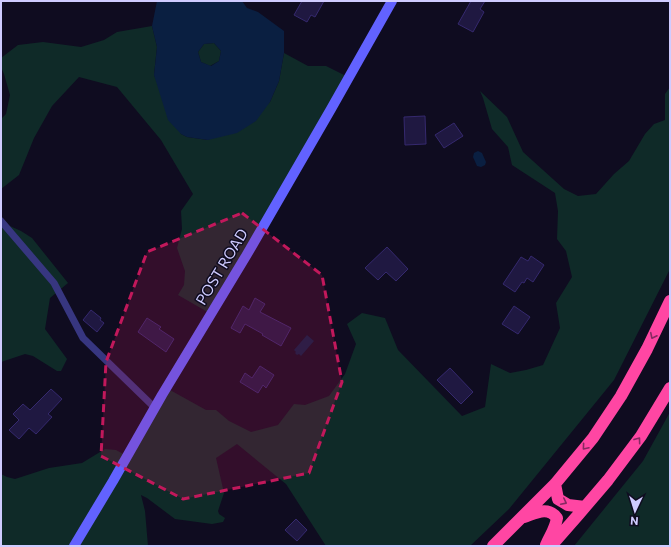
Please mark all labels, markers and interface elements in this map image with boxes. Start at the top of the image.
street label: POST ROAD [191,225,251,308]
one-way arrow [650,332,658,340]
one-way arrow [633,438,640,445]
one-way arrow [583,442,590,450]
north arrow [615,491,655,531]
one-way arrow [560,497,567,505]
text: N [630,515,639,528]

